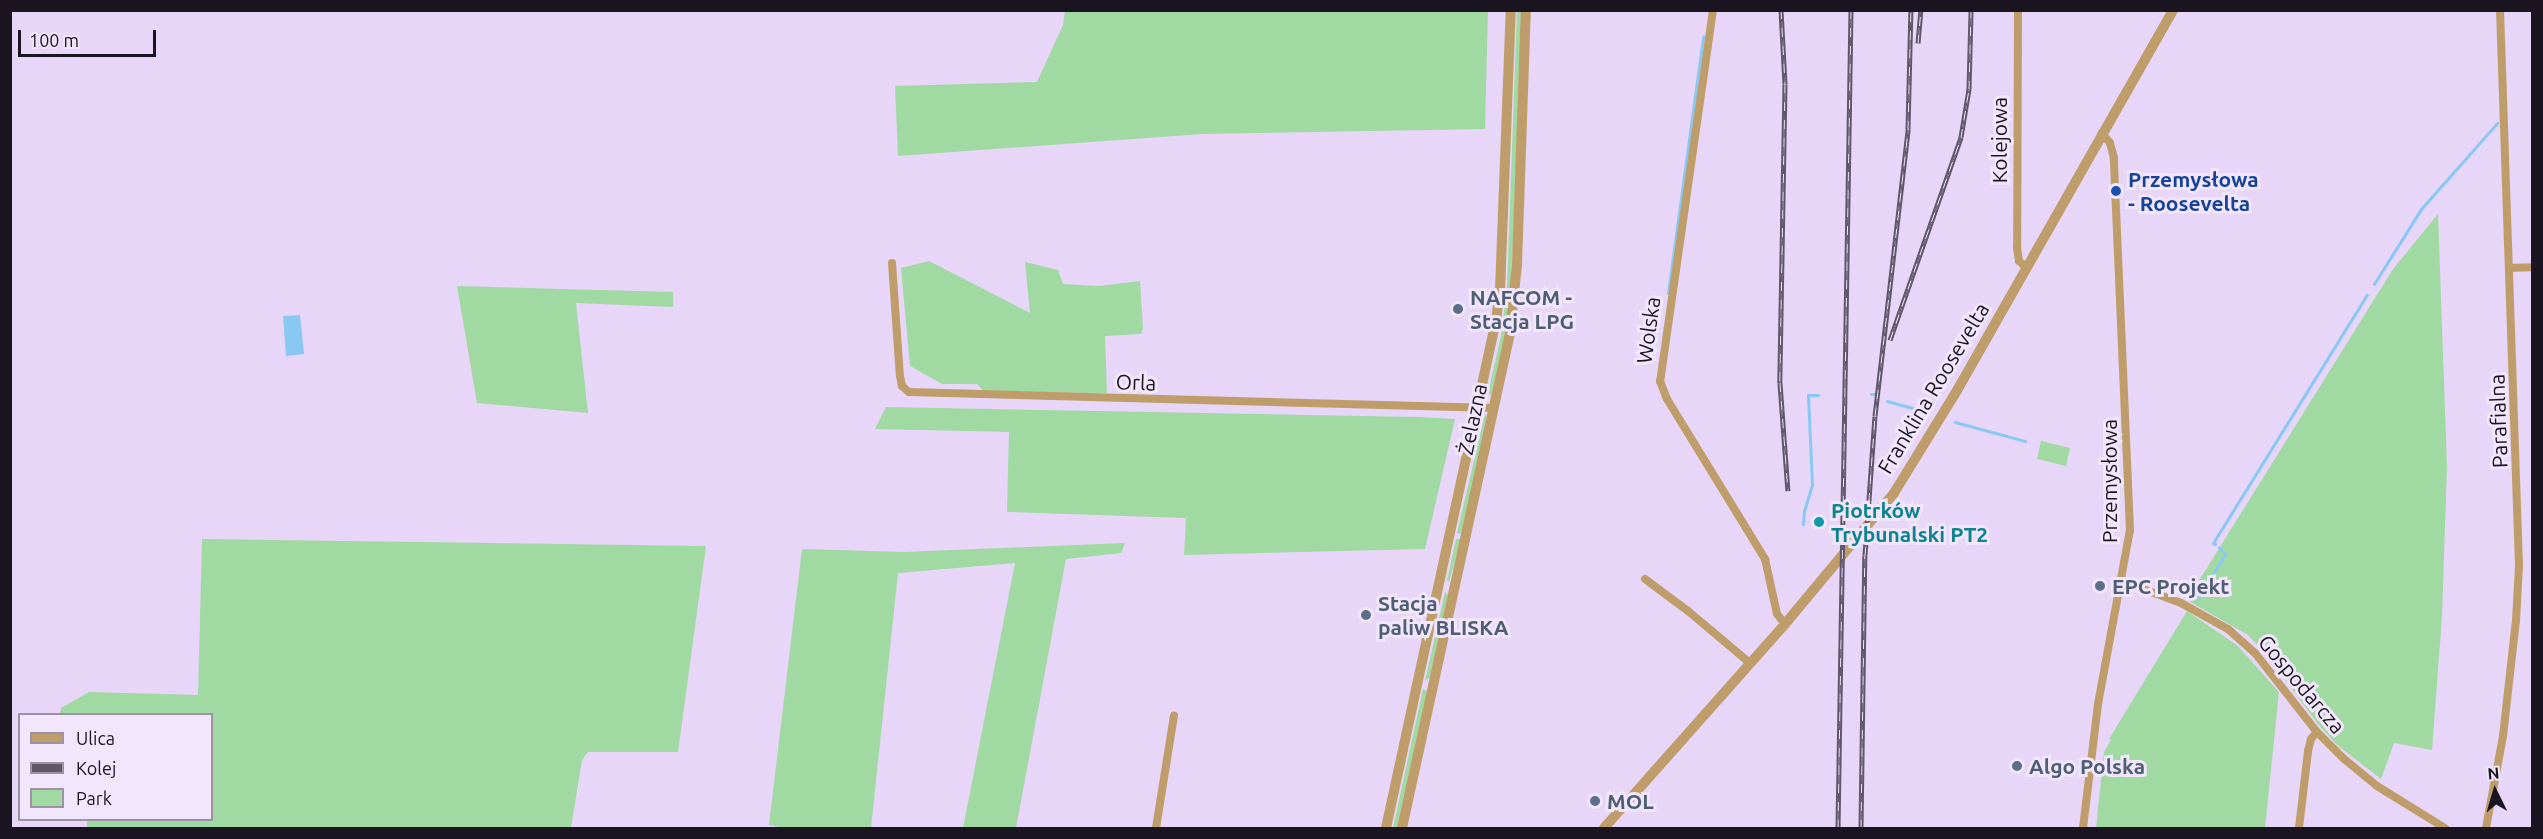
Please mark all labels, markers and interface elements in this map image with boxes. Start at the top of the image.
scale bar [21,18,159,56]
text: 100 m [29,30,79,50]
street label: Kolejowa [1986,97,2012,183]
place label: Przemysłowa - Roosevelta [2128,166,2259,216]
marker: Przemysłowa - Roosevelta [2109,184,2123,198]
place label: NAFCOM - Stacja LPG [1470,284,1574,334]
street label: Wolska [1631,295,1665,365]
street label: Franklina Roosevelta [1872,298,1994,478]
marker: NAFCOM - Stacja LPG [1451,302,1465,316]
street label: Orla [1115,369,1157,395]
street label: Parafialna [2484,374,2512,468]
street label: Żelazna [1452,381,1492,457]
street label: Przemysłowa [2096,419,2122,543]
place label: Piotrków Trybunalski PT2 [1831,497,1988,547]
marker: Piotrków Trybunalski PT2 [1812,515,1826,529]
place label: EPC Projekt [2112,573,2229,599]
marker: EPC Projekt [2093,579,2107,593]
place label: Stacja paliw BLISKA [1378,590,1508,640]
marker: Stacja paliw BLISKA [1359,608,1373,622]
street label: Gospodarcza [2253,630,2351,738]
legend [18,713,213,821]
text: Ulica [76,728,115,748]
place label: Algo Polska [2029,753,2145,779]
text: Kolej [76,758,116,778]
marker: Algo Polska [2010,759,2024,773]
north arrow [2465,761,2525,821]
text: N [2487,764,2500,783]
text: Park [76,788,112,808]
place label: MOL [1607,788,1654,814]
marker: MOL [1588,794,1602,808]

